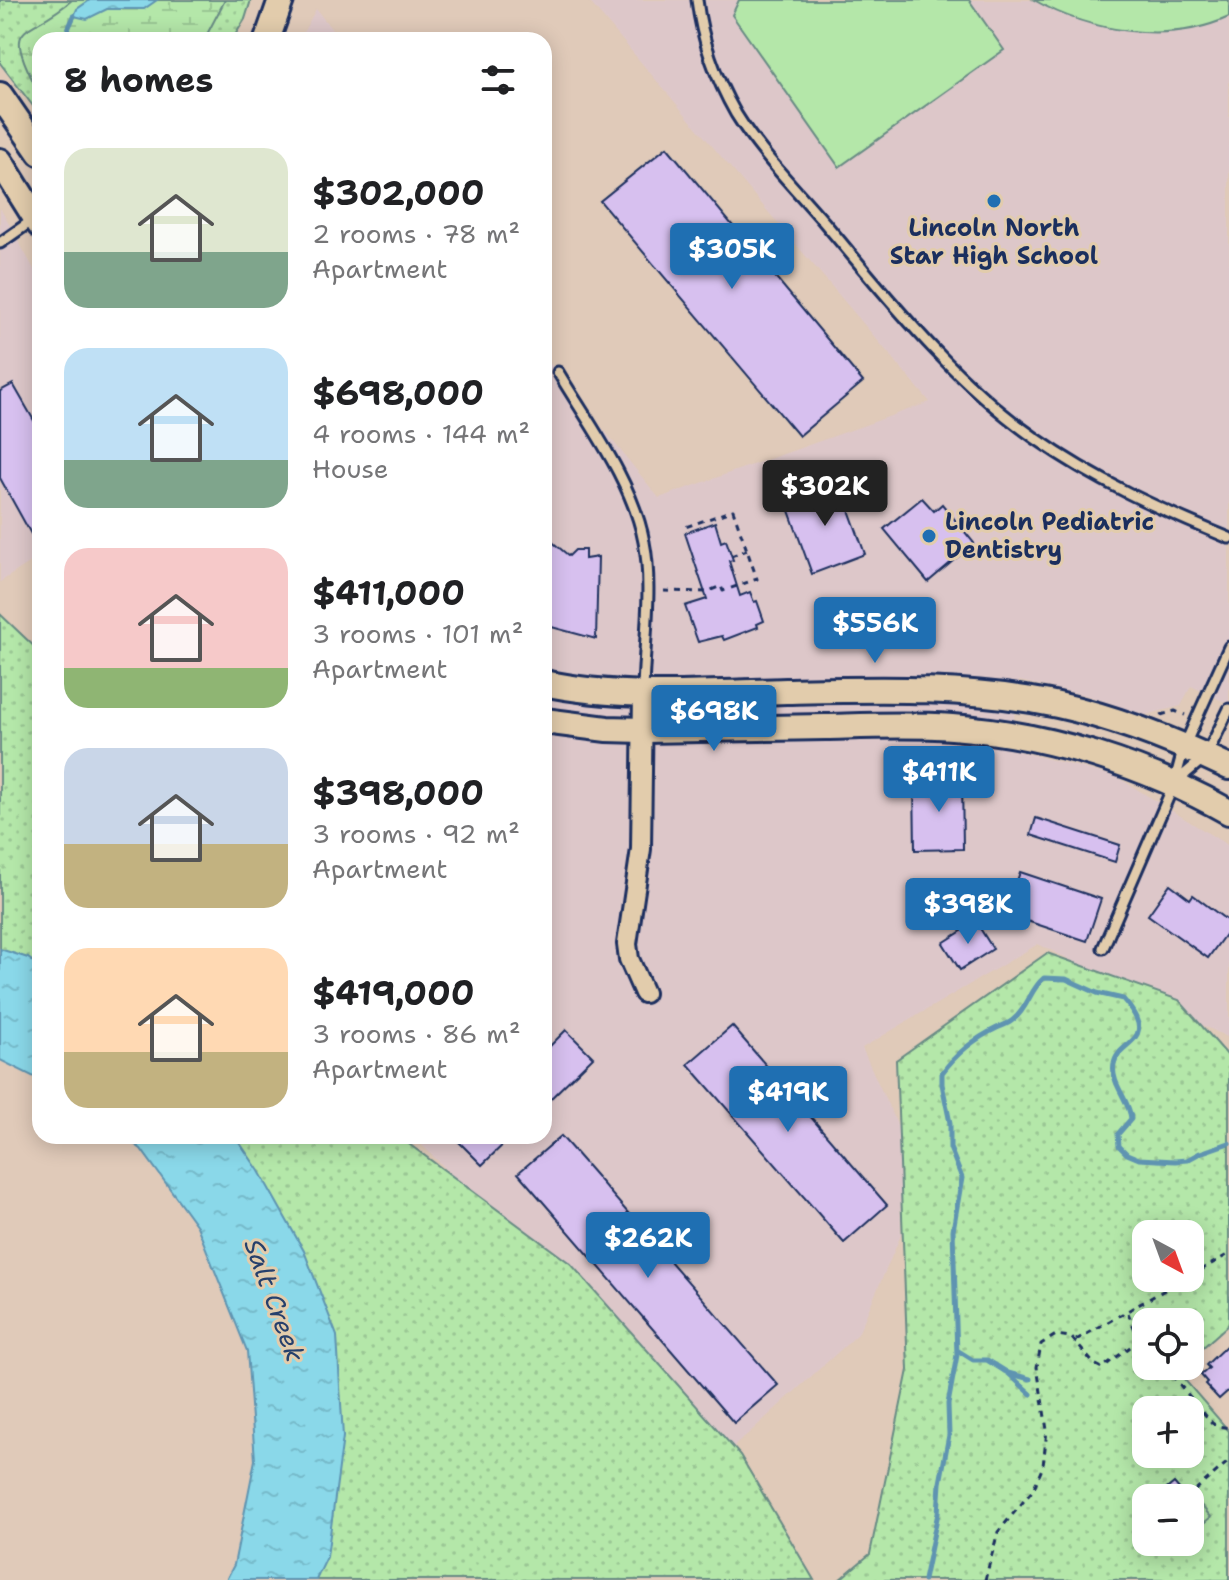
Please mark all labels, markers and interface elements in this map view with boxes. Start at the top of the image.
text: 8 homes [64,57,213,103]
icon: filters [476,58,520,102]
text: $302,000 [312,170,485,216]
icon: home [128,180,224,276]
marker: Lincoln North Star High School [985,192,1003,210]
place label: Lincoln North Star High School [890,212,1098,272]
text: 2 rooms · 78 m² [312,216,520,251]
pin: $305K [676,223,788,291]
text: $305K [688,231,776,266]
text: Apartment [312,251,448,286]
text: $698,000 [312,370,484,416]
icon: home [128,380,224,476]
text: 4 rooms · 144 m² [312,416,530,451]
text: House [312,451,388,486]
pin: $302K [769,460,881,528]
text: $302K [781,468,869,503]
place label: Lincoln Pediatric Dentistry [945,506,1154,566]
marker: Lincoln Pediatric Dentistry [920,527,938,545]
text: $411,000 [312,570,465,616]
icon: home [128,580,224,676]
pin: $556K [819,597,931,665]
text: $556K [832,605,918,640]
text: 3 rooms · 101 m² [312,616,523,651]
text: Apartment [312,651,448,686]
pin: $698K [658,685,770,753]
text: $698K [669,693,759,728]
pin: $411K [883,746,995,814]
text: $411K [902,754,977,789]
text: $398,000 [312,770,484,816]
icon: home [128,780,224,876]
text: 3 rooms · 92 m² [312,816,520,851]
text: Apartment [312,851,448,886]
pin: $398K [912,878,1024,946]
text: $398K [923,886,1013,921]
text: $419,000 [312,970,474,1016]
icon: home [128,980,224,1076]
text: 3 rooms · 86 m² [312,1016,521,1051]
text: Apartment [312,1051,448,1086]
pin: $419K [732,1066,844,1134]
text: $419K [747,1074,829,1109]
pin: $262K [592,1212,704,1280]
text: $262K [604,1220,692,1255]
north arrow [1132,1220,1204,1292]
map controls [1132,1220,1204,1556]
water label: Salt Creek [236,1233,314,1367]
button: locate [1132,1308,1204,1380]
button: + [1132,1396,1204,1468]
button: − [1132,1484,1204,1556]

